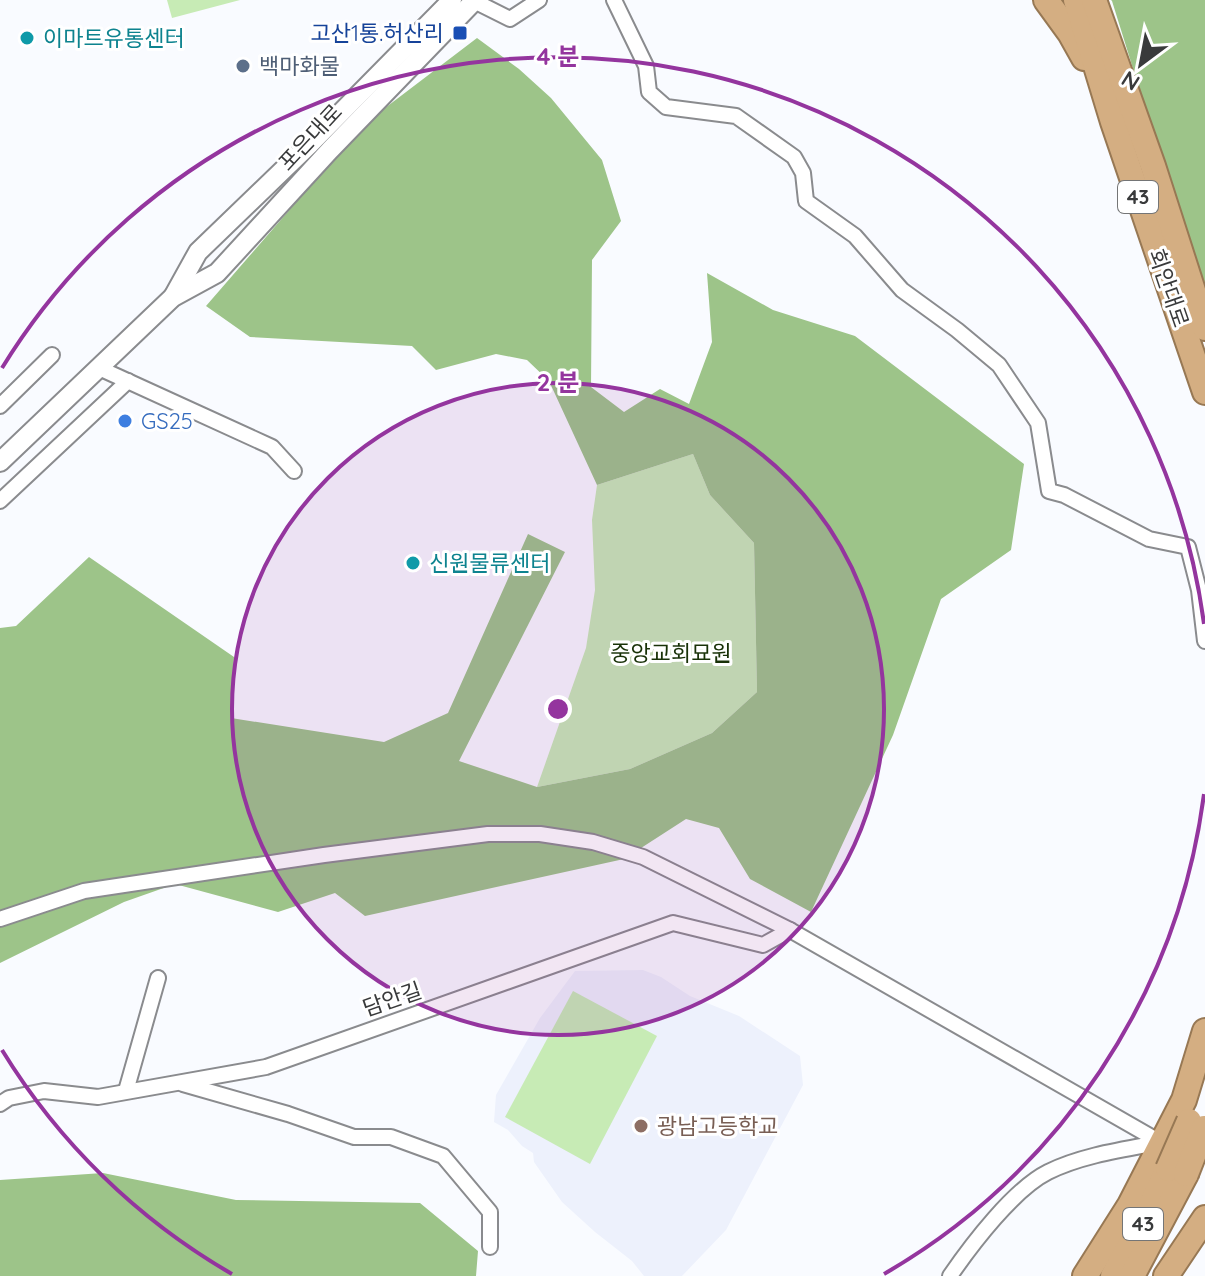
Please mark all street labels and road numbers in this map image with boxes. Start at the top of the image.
street label: 포은대로 [272,98,348,176]
road number: 43 [1118,181,1158,213]
street label: 회안대로 [1143,245,1195,331]
street label: 담안길 [359,976,425,1022]
road number: 43 [1123,1208,1163,1240]

